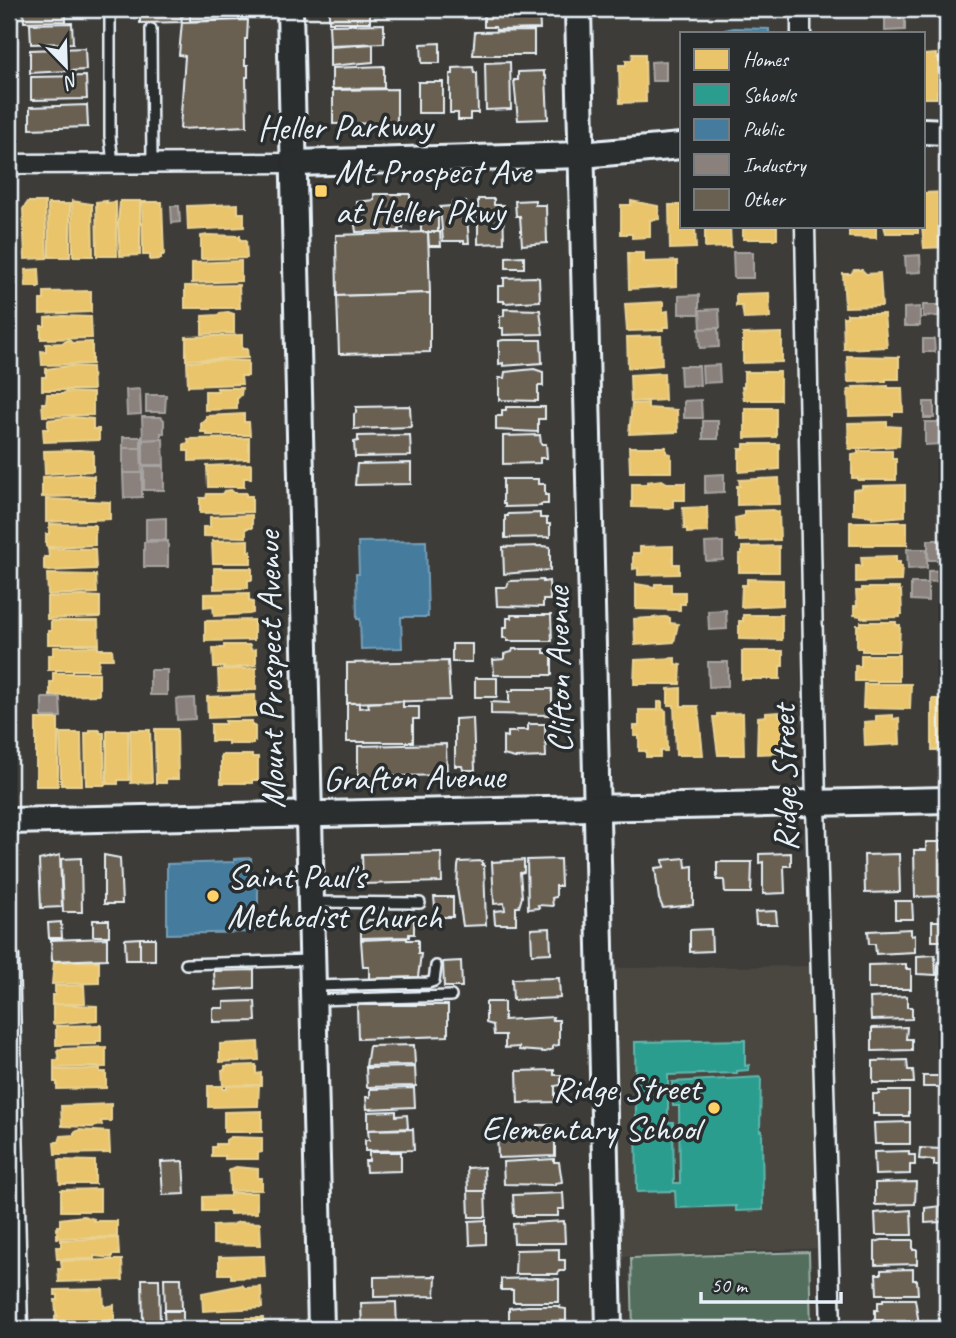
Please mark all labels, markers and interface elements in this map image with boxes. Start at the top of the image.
north arrow [32,32,102,102]
legend [680,32,925,228]
text: Homes [743,46,790,72]
text: N [59,67,82,95]
text: Schools [743,82,797,108]
street label: Heller Parkway [257,102,436,151]
text: Public [743,116,785,142]
place label: Mt Prospect Ave at Heller Pkwy [335,149,534,234]
text: Industry [743,152,807,178]
marker: Mt Prospect Ave at Heller Pkwy [313,183,329,199]
text: Other [743,186,786,212]
street label: Mount Prospect Avenue [246,528,295,809]
street label: Clifton Avenue [535,584,582,754]
street label: Ridge Street [761,701,808,852]
street label: Grafton Avenue [323,753,508,802]
place label: Saint Paul's Methodist Church [227,854,443,939]
marker: Saint Paul's Methodist Church [205,888,221,904]
place label: Ridge Street Elementary School [481,1066,706,1151]
marker: Ridge Street Elementary School [706,1100,722,1116]
scale bar [701,1261,841,1305]
text: 50 m [711,1272,749,1298]

